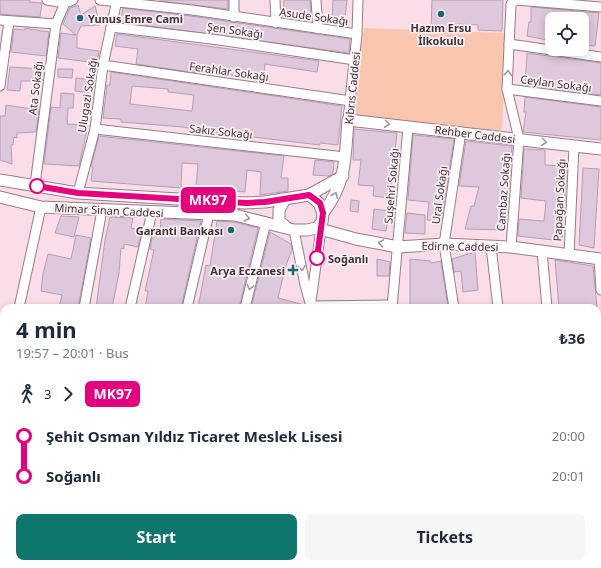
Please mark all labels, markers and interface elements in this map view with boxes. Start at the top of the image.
street label: Asude Sokağı [279,4,349,28]
marker: Hazım Ersu İlkokulu [436,9,446,19]
place label: Yunus Emre Cami [88,11,183,26]
map controls [545,12,589,56]
button: locate [545,12,589,56]
marker: Yunus Emre Cami [75,13,85,23]
street label: Şen Sokağı [206,19,264,41]
place label: Hazım Ersu İlkokulu [410,20,472,48]
street label: Kıbrıs Caddesi [341,51,363,125]
street label: Ulugazi Sokağı [74,56,100,134]
street label: Ferahlar Sokağı [188,58,270,84]
street label: Ata Sokağı [24,60,46,116]
one-way arrow [504,70,512,76]
street label: Ceylan Sokağı [520,71,592,95]
street label: Sakız Sokağı [189,120,253,142]
one-way arrow [384,120,390,129]
street label: Rehber Caddesi [434,122,516,146]
one-way arrow [541,137,547,146]
street label: Suşehri Sokağı [380,148,402,224]
street label: Cambaz Sokağı [493,152,513,232]
street label: Papağan Sokağı [549,158,569,242]
street label: Ural Sokağı [427,165,451,225]
unlabelled marker [29,178,45,194]
line badge: MK97 [180,187,236,213]
text: MK97 [189,190,227,209]
one-way arrow [330,192,338,200]
street label: Mimar Sinan Caddesi [54,200,164,220]
one-way arrow [244,213,251,221]
place label: Garanti Bankası [136,223,223,238]
marker: Garanti Bankası [226,225,236,235]
street label: Edirne Caddesi [421,238,499,254]
one-way arrow [378,240,384,248]
marker: Soğanlı [309,250,325,266]
place label: Soğanlı [328,251,368,266]
place label: Arya Eczanesi [210,263,285,278]
marker: Arya Eczanesi [288,265,298,275]
one-way arrow [297,265,306,271]
one-way arrow [246,283,255,290]
text: 4 min [16,314,77,344]
text: ₺36 [559,328,585,348]
text: 19:57 – 20:01 · Bus [16,344,129,362]
icon: walk [16,383,38,405]
icon: forward [57,383,79,405]
text: MK97 [93,384,132,403]
text: 3 [44,385,51,403]
text: Şehit Osman Yıldız Ticaret Meslek Lisesi [46,426,342,446]
text: 20:00 [552,427,585,445]
text: Soğanlı [46,466,101,486]
text: 20:01 [552,467,585,485]
button: Start [16,514,297,560]
button: Tickets [305,514,585,560]

